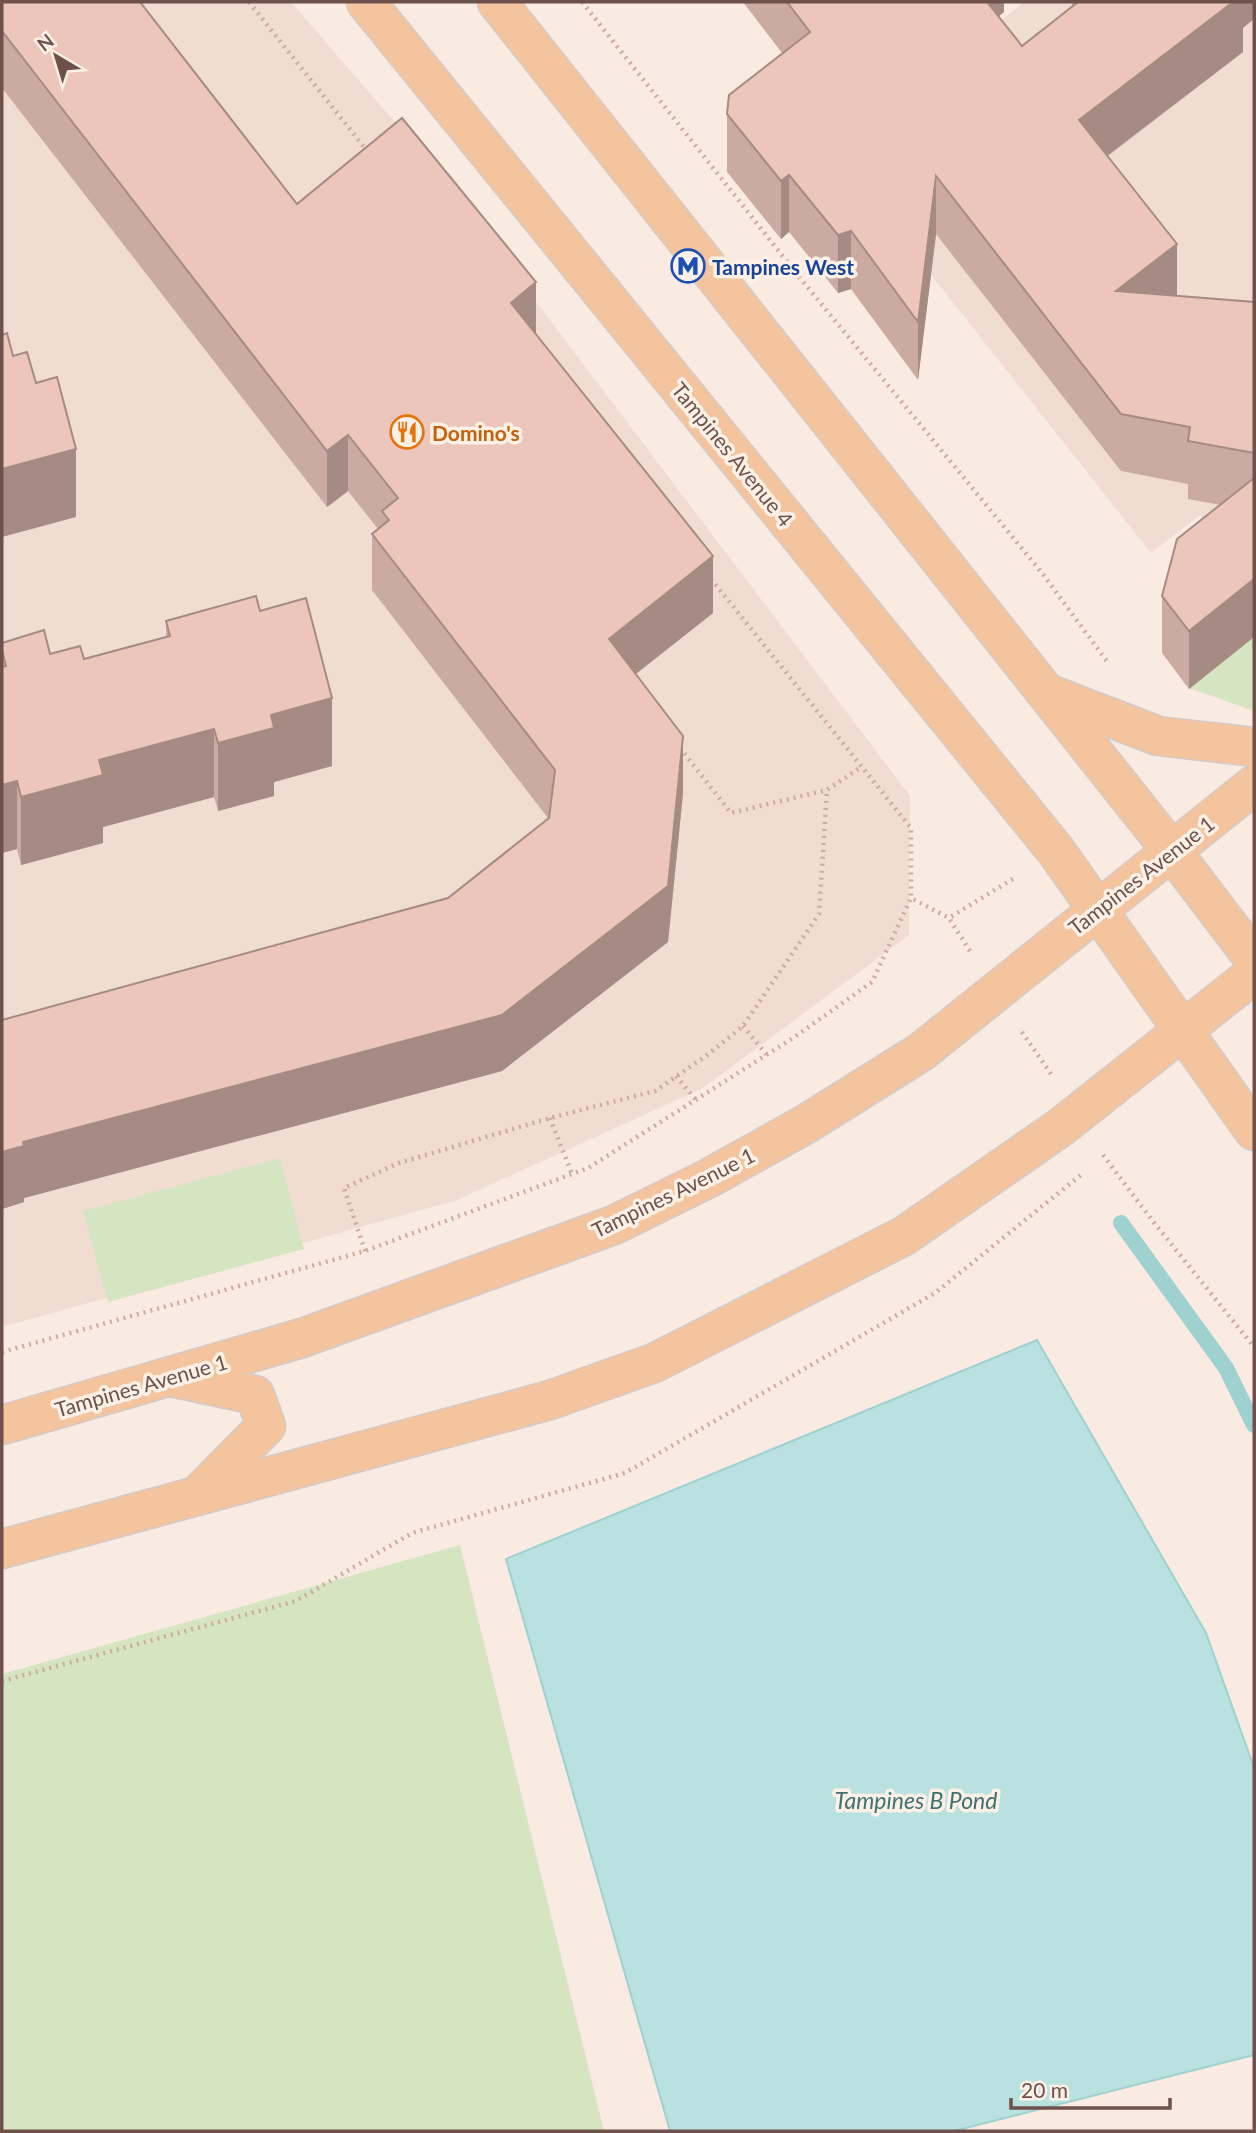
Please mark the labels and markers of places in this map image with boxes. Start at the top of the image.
metro station icon: Tampines West [669,247,707,285]
place label: Tampines West [712,254,854,279]
restaurant icon: Domino's [388,413,426,451]
place label: Domino's [432,420,520,445]

